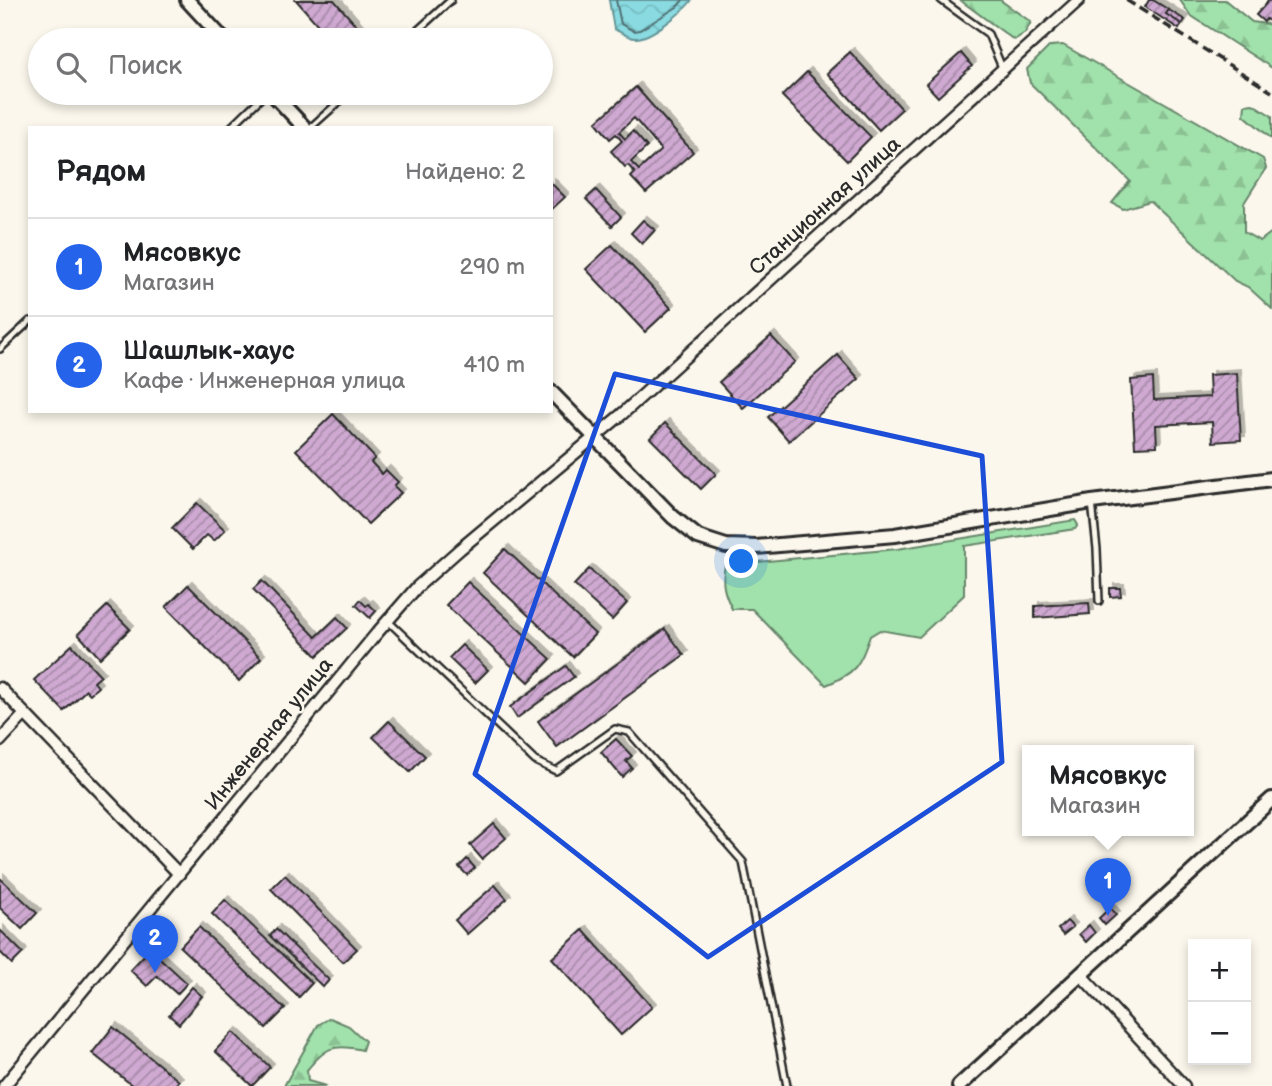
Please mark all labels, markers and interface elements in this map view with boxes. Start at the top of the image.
search box [28,28,553,105]
icon: search [52,48,90,86]
text: Поиск [108,51,182,82]
street label: Станционная улица [744,131,906,280]
text: Рядом [56,154,146,190]
text: Найдено: 2 [405,158,525,186]
text: Мясовкус [123,238,241,269]
text: 1 [74,253,84,281]
text: 290 m [459,253,525,281]
text: Магазин [123,269,215,297]
text: Шашлык-хаус [123,336,295,367]
text: 2 [72,351,86,379]
text: 410 m [463,351,525,379]
text: Кафе · Инженерная улица [123,367,405,395]
your location [724,544,758,578]
street label: Инженерная улица [200,652,339,815]
popup [1022,745,1194,836]
text: Мясовкус [1049,761,1167,792]
text: Магазин [1049,792,1141,820]
pin: 1 [1085,858,1131,916]
pin: 2 [132,915,178,973]
map controls [1188,939,1251,1065]
button: + [1188,939,1251,1002]
button: − [1188,1002,1251,1065]

